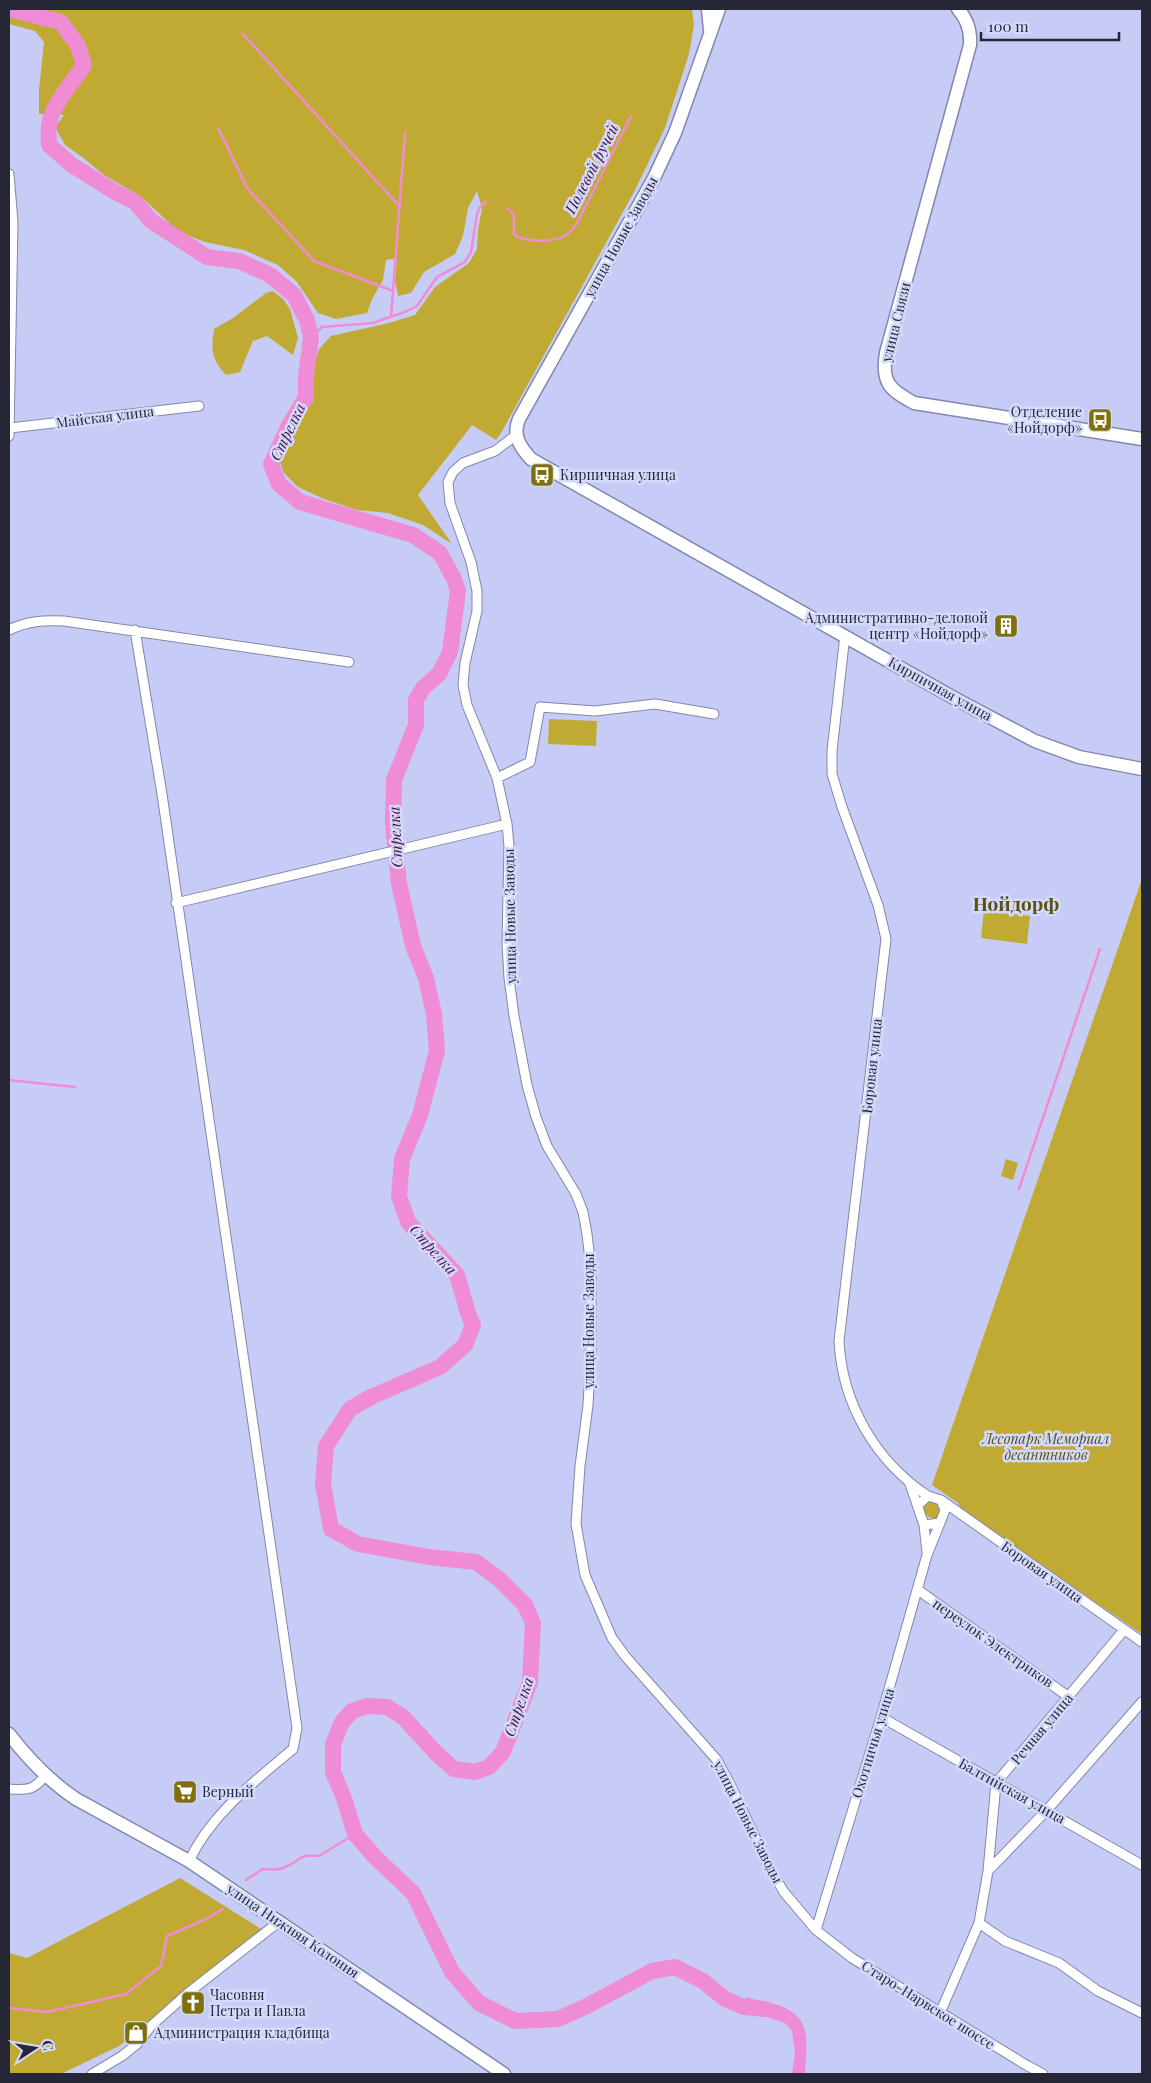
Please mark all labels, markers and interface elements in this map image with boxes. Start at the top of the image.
scale bar [981,10,1118,42]
text: 100 m [988,16,1029,36]
water label: Полевой ручей [559,120,623,218]
street label: улица Новые Заводы [579,173,662,301]
street label: улица Связи [876,280,915,365]
water label: Стрелка [265,400,310,463]
street label: Майская улица [55,401,155,432]
place label: Отделение «Нойдорф» [1007,402,1082,437]
bus stop icon: Отделение «Нойдорф» [1087,407,1113,433]
bus stop icon: Кирпичная улица [529,462,555,488]
place label: Кирпичная улица [560,465,676,484]
place label: Административно-деловой центр «Нойдорф» [804,608,988,643]
building icon: Административно-деловой центр «Нойдорф» [993,613,1019,639]
street label: Кирпичная улица [885,652,996,725]
water label: Стрелка [383,806,407,868]
street label: улица Новые Заводы [499,848,520,985]
district label: Нойдорф [973,890,1059,916]
street label: Боровая улица [857,1018,886,1114]
water label: Стрелка [406,1220,462,1279]
street label: улица Новые Заводы [579,1253,598,1390]
park label: Лесопарк Мемориал десантников [982,1429,1109,1464]
street label: Боровая улица [998,1536,1087,1607]
street label: переулок Электриков [929,1594,1058,1692]
water label: Стрелка [499,1674,538,1739]
street label: Охотничья улица [847,1686,898,1800]
street label: Речная улица [1006,1689,1077,1768]
street label: Балтийская улица [956,1753,1069,1828]
street label: улица Новые Заводы [709,1756,788,1887]
supermarket icon: Верный [172,1779,198,1805]
place label: Верный [202,1782,254,1801]
street label: улица Нижняя Колония [223,1879,364,1982]
street label: Старо-Нарвское шоссе [858,1956,998,2053]
place label: Часовня Петра и Павла [210,1985,306,2020]
church icon: Часовня Петра и Павла [180,1990,206,2016]
shop icon: Администрация кладбища [123,2020,149,2046]
north arrow [10,2023,60,2073]
place label: Администрация кладбища [153,2023,330,2042]
text: С [38,2038,59,2052]

